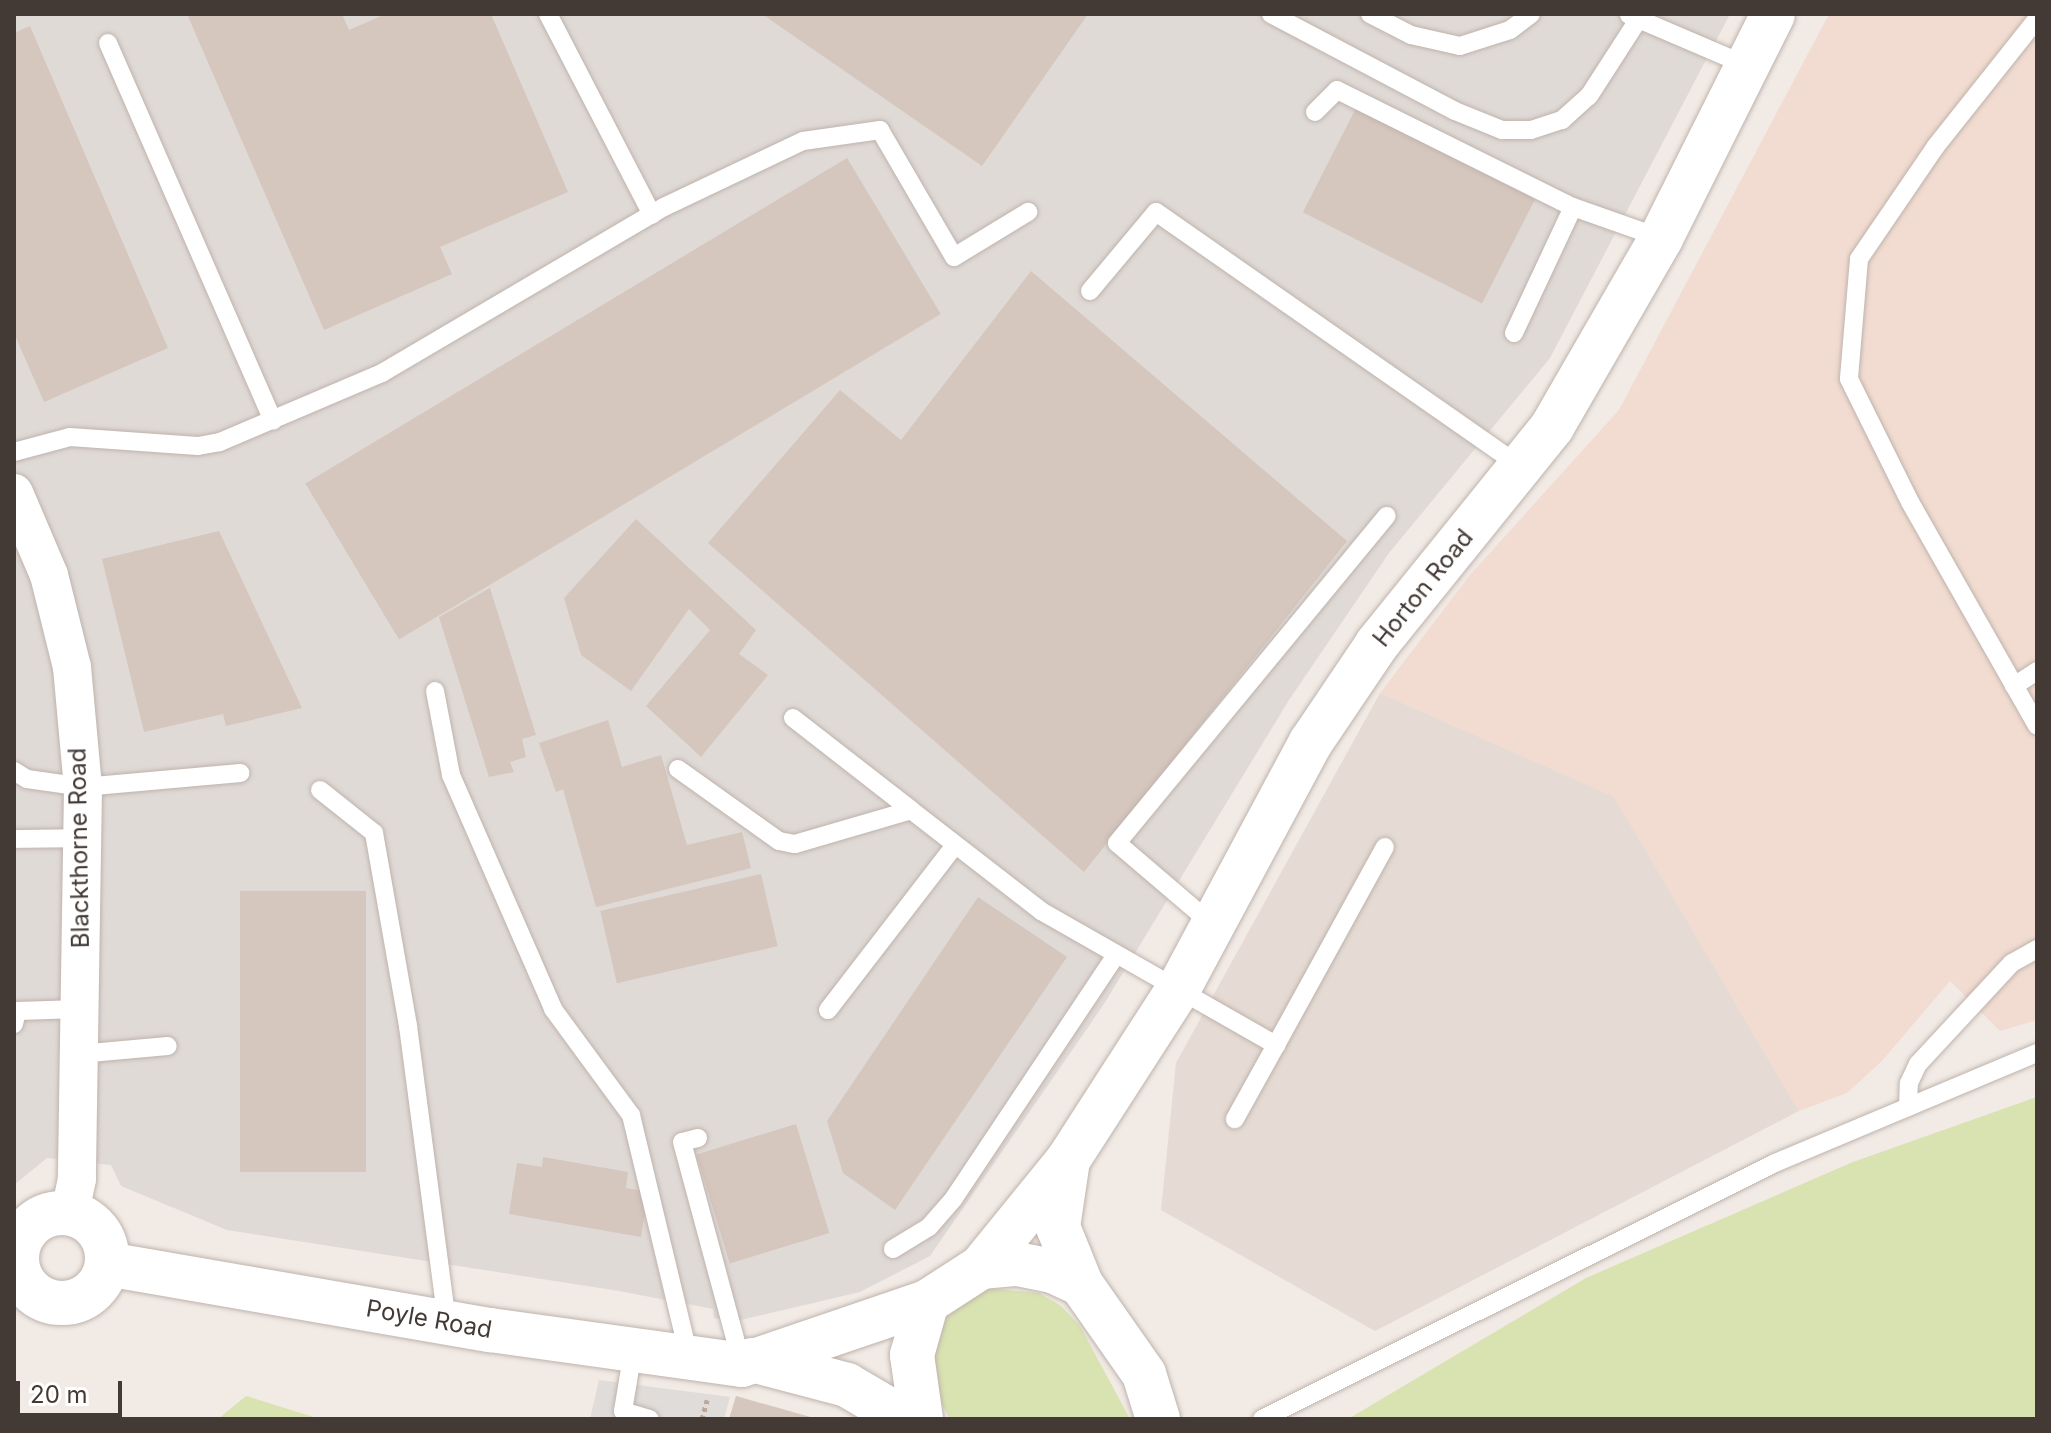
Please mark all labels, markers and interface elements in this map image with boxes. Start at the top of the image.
street label: Horton Road [1367,524,1479,652]
street label: Blackthorne Road [63,747,95,949]
street label: Poyle Road [364,1294,494,1344]
scale bar [20,1365,126,1415]
text: 20 m [30,1380,88,1409]

